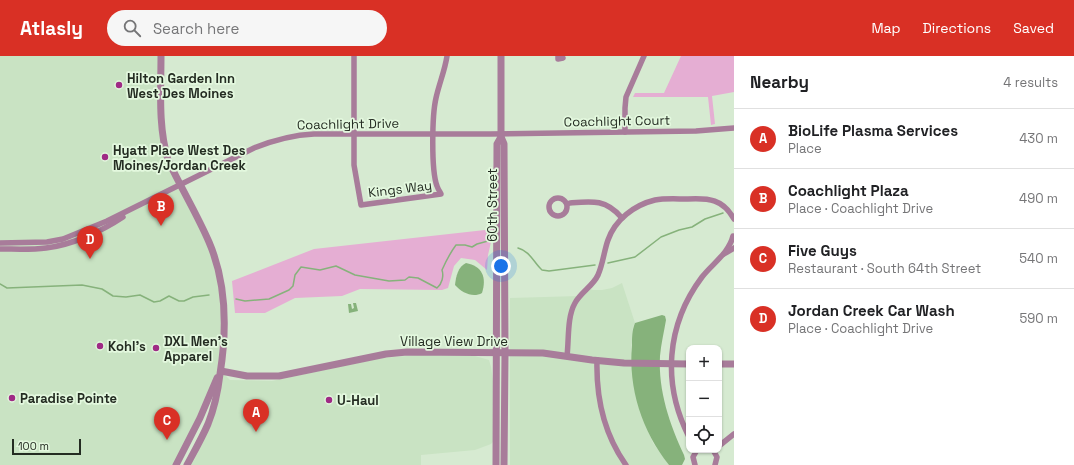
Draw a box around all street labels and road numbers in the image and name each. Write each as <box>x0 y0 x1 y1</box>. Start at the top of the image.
street label: Coachlight Court <box>564 112 670 130</box>
street label: Coachlight Drive <box>297 115 399 133</box>
street label: 60th Street <box>484 168 501 242</box>
street label: Kings Way <box>367 177 433 201</box>
street label: Village View Drive <box>400 333 508 350</box>

